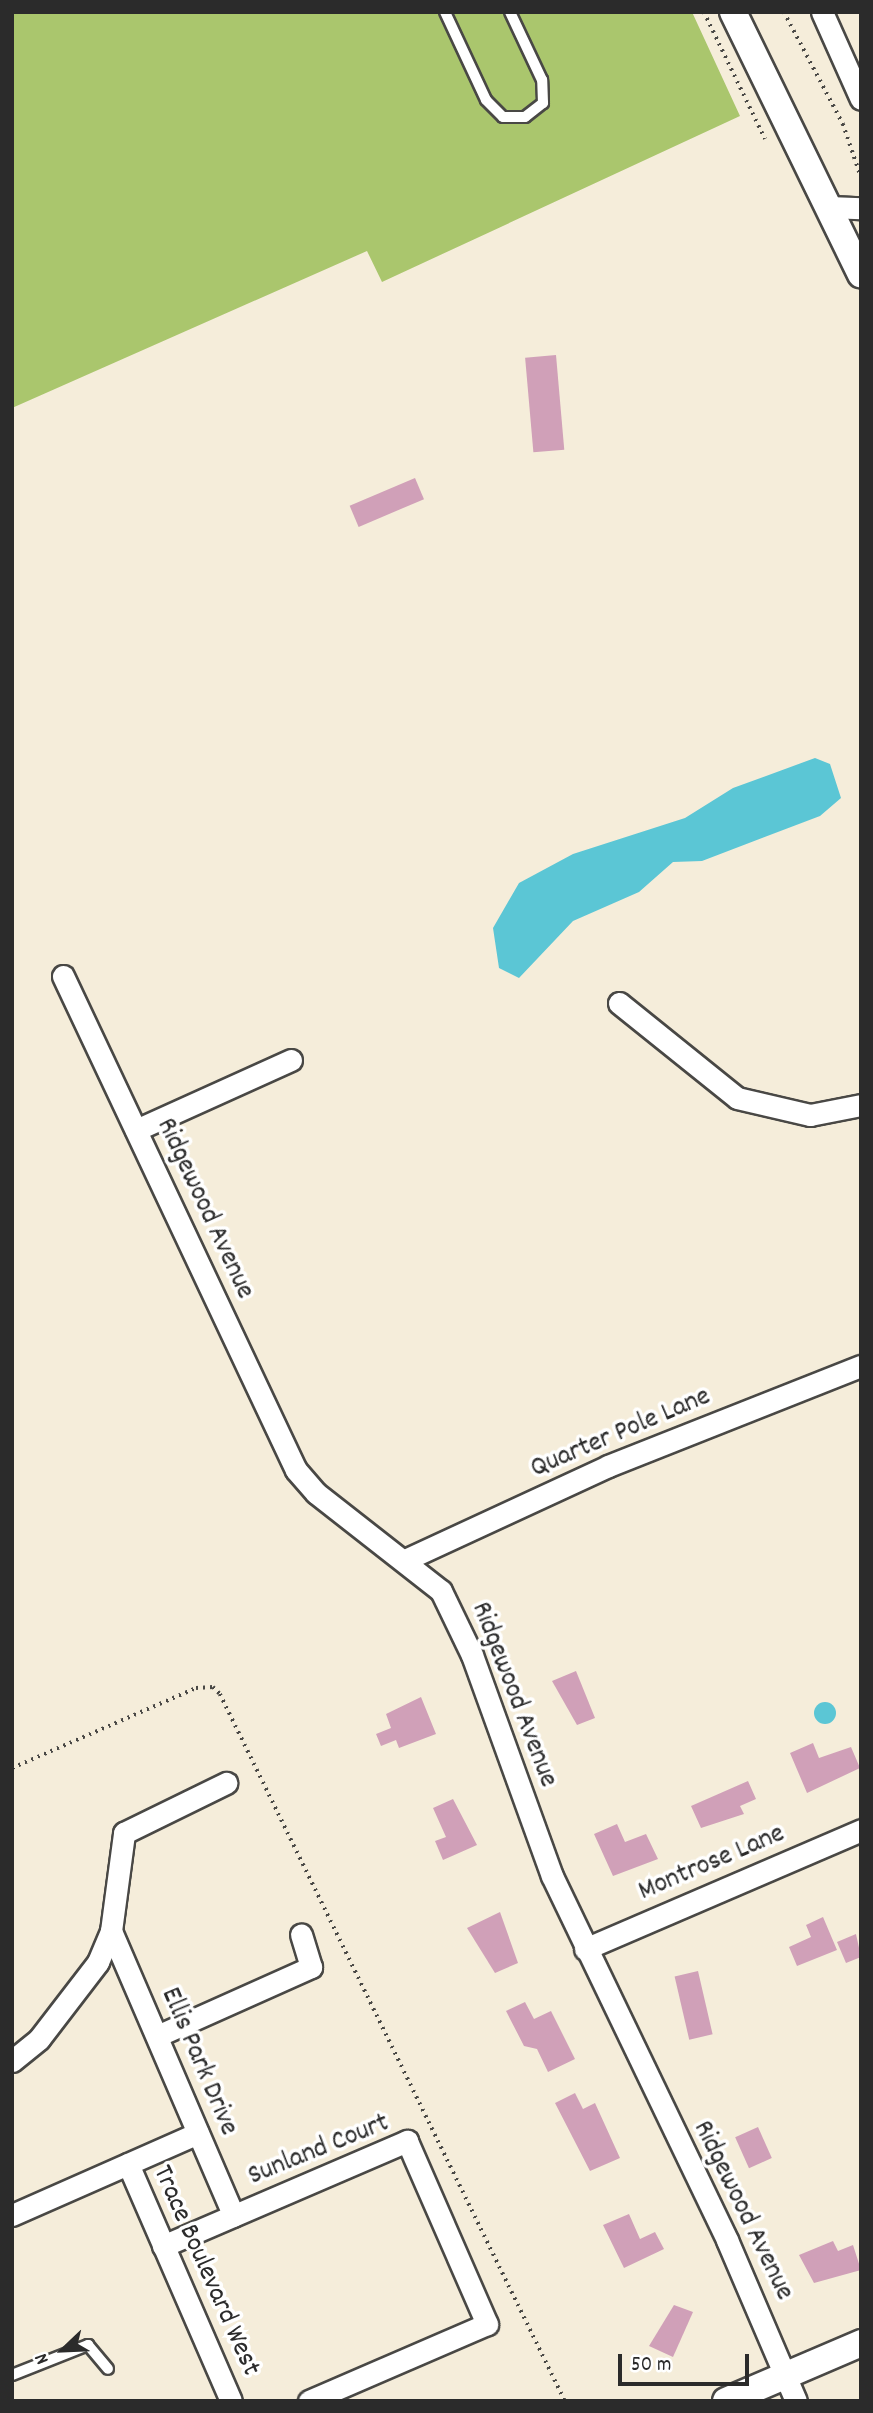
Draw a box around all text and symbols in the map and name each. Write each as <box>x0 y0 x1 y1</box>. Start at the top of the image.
street label: Ridgewood Avenue <box>147 1113 261 1305</box>
street label: Quarter Pole Lane <box>526 1381 716 1487</box>
street label: Ridgewood Avenue <box>462 1598 564 1792</box>
street label: Montrose Lane <box>634 1818 790 1910</box>
street label: Ellis Park Drive <box>152 1983 244 2141</box>
street label: Sunland Court <box>244 2108 394 2194</box>
street label: Ridgewood Avenue <box>684 2116 800 2306</box>
street label: Trace Boulevard West <box>144 2161 266 2381</box>
north arrow <box>28 2315 98 2385</box>
scale bar <box>621 2340 752 2384</box>
text: N <box>29 2349 57 2368</box>
text: 50 m <box>631 2351 671 2381</box>

